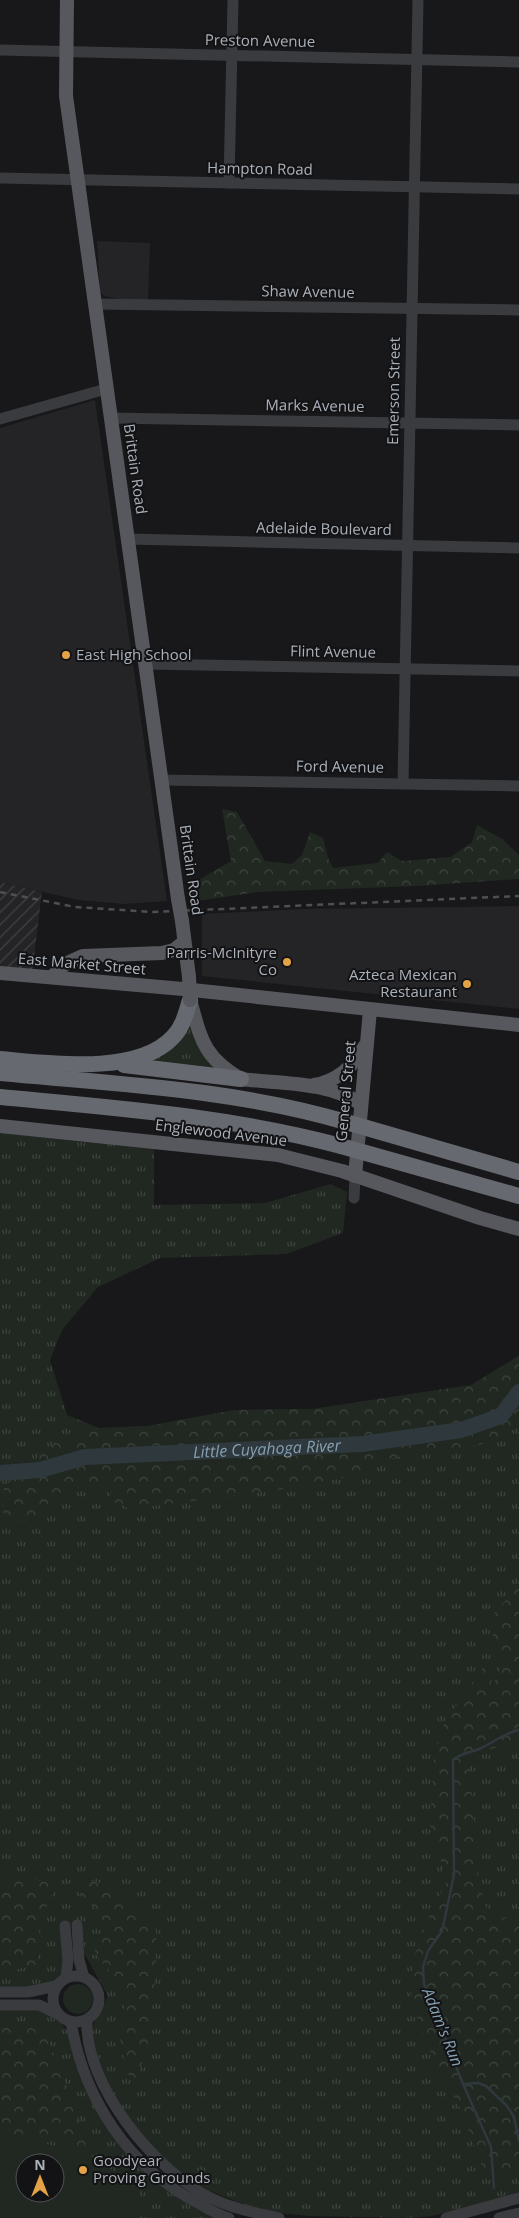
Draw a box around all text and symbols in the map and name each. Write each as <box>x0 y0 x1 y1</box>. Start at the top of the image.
street label: Preston Avenue <box>205 29 315 51</box>
street label: Hampton Road <box>207 157 313 179</box>
street label: Shaw Avenue <box>261 280 355 302</box>
street label: Emerson Street <box>382 337 404 445</box>
street label: Marks Avenue <box>265 394 365 416</box>
street label: Brittain Road <box>120 422 152 515</box>
street label: Adelaide Boulevard <box>256 517 392 539</box>
street label: Flint Avenue <box>290 640 376 662</box>
place label: East High School <box>76 644 192 664</box>
marker: East High School <box>60 649 72 661</box>
street label: Ford Avenue <box>296 755 384 777</box>
street label: Brittain Road <box>176 823 208 916</box>
place label: Parris-McInityre Co <box>166 942 277 979</box>
street label: East Market Street <box>17 947 147 979</box>
marker: Parris-McInityre Co <box>281 956 293 968</box>
place label: Azteca Mexican Restaurant <box>349 964 457 1001</box>
marker: Azteca Mexican Restaurant <box>461 978 473 990</box>
street label: General Street <box>331 1040 359 1142</box>
street label: Englewood Avenue <box>154 1114 288 1150</box>
water label: Little Cuyahoga River <box>192 1434 342 1463</box>
water label: Adam's Run <box>417 1983 469 2070</box>
place label: Goodyear Proving Grounds <box>93 2150 210 2187</box>
north arrow <box>15 2153 65 2203</box>
text: N <box>34 2155 46 2174</box>
marker: Goodyear Proving Grounds <box>77 2164 89 2176</box>

